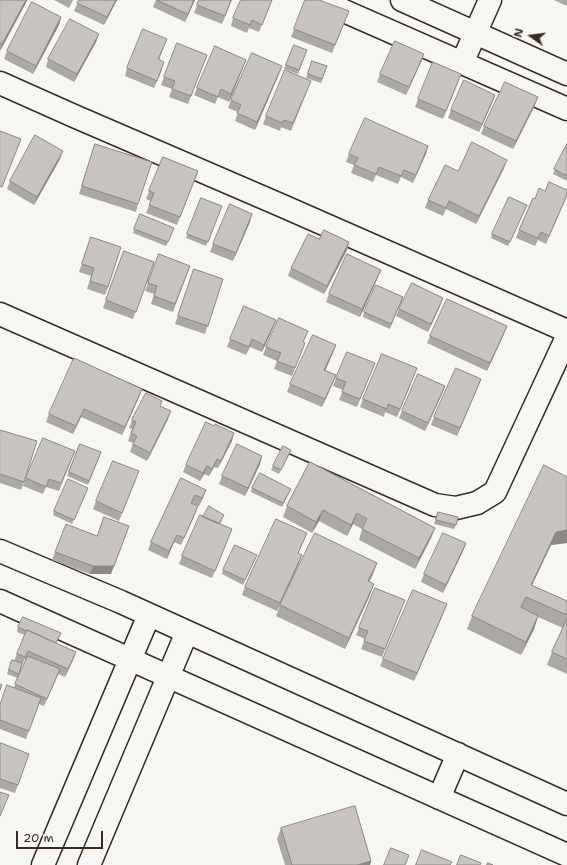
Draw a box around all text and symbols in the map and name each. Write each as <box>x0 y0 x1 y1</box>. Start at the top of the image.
north arrow <box>511 16 551 56</box>
text: N <box>511 27 527 39</box>
scale bar <box>18 823 105 849</box>
text: 20 m <box>23 830 54 846</box>

